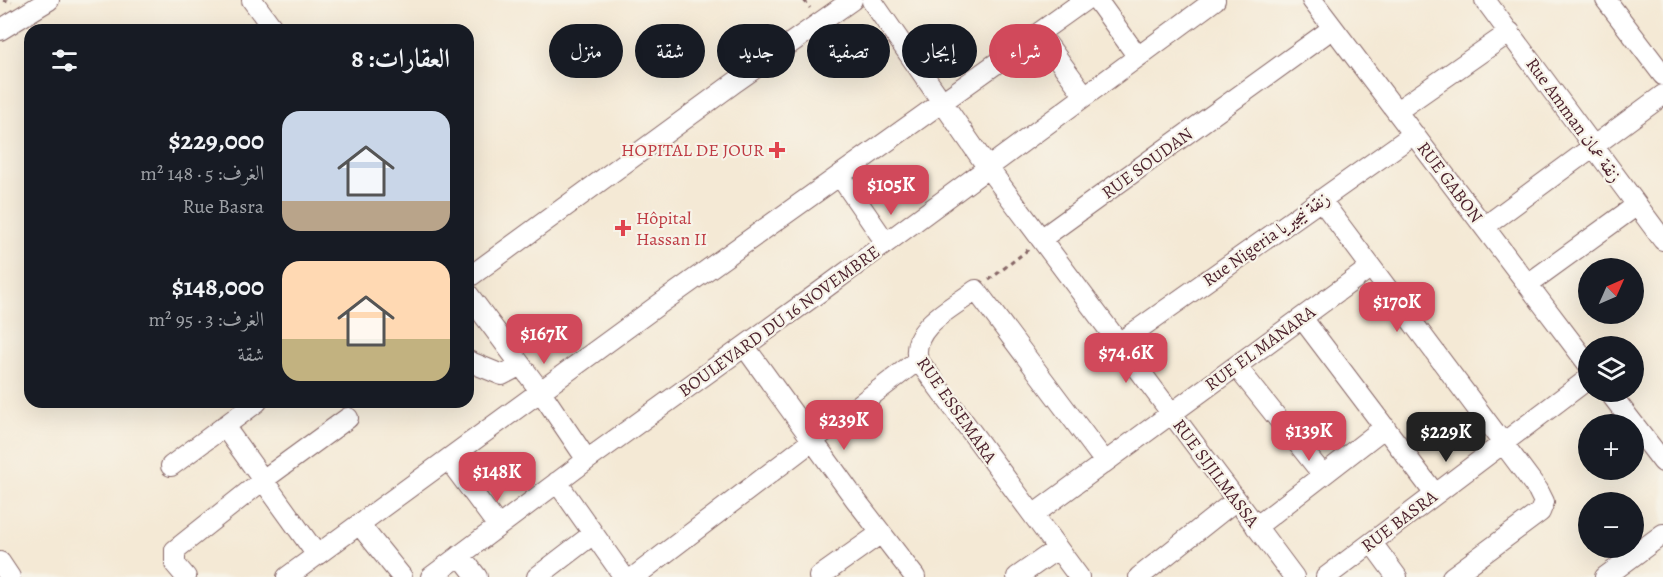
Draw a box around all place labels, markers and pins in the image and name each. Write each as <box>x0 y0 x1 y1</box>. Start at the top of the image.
place label: HOPITAL DE JOUR <box>621 138 764 162</box>
marker: HOPITAL DE JOUR <box>768 141 786 159</box>
pin: $105K <box>849 165 933 216</box>
place label: Hôpital Hassan II <box>636 206 707 251</box>
marker: Hôpital Hassan II <box>614 219 632 237</box>
pin: $170K <box>1355 282 1439 333</box>
pin: $167K <box>502 314 586 365</box>
pin: $74.6K <box>1077 333 1175 384</box>
pin: $239K <box>802 400 886 451</box>
pin: $139K <box>1267 411 1351 462</box>
pin: $229K <box>1404 412 1488 463</box>
pin: $148K <box>455 452 539 503</box>

